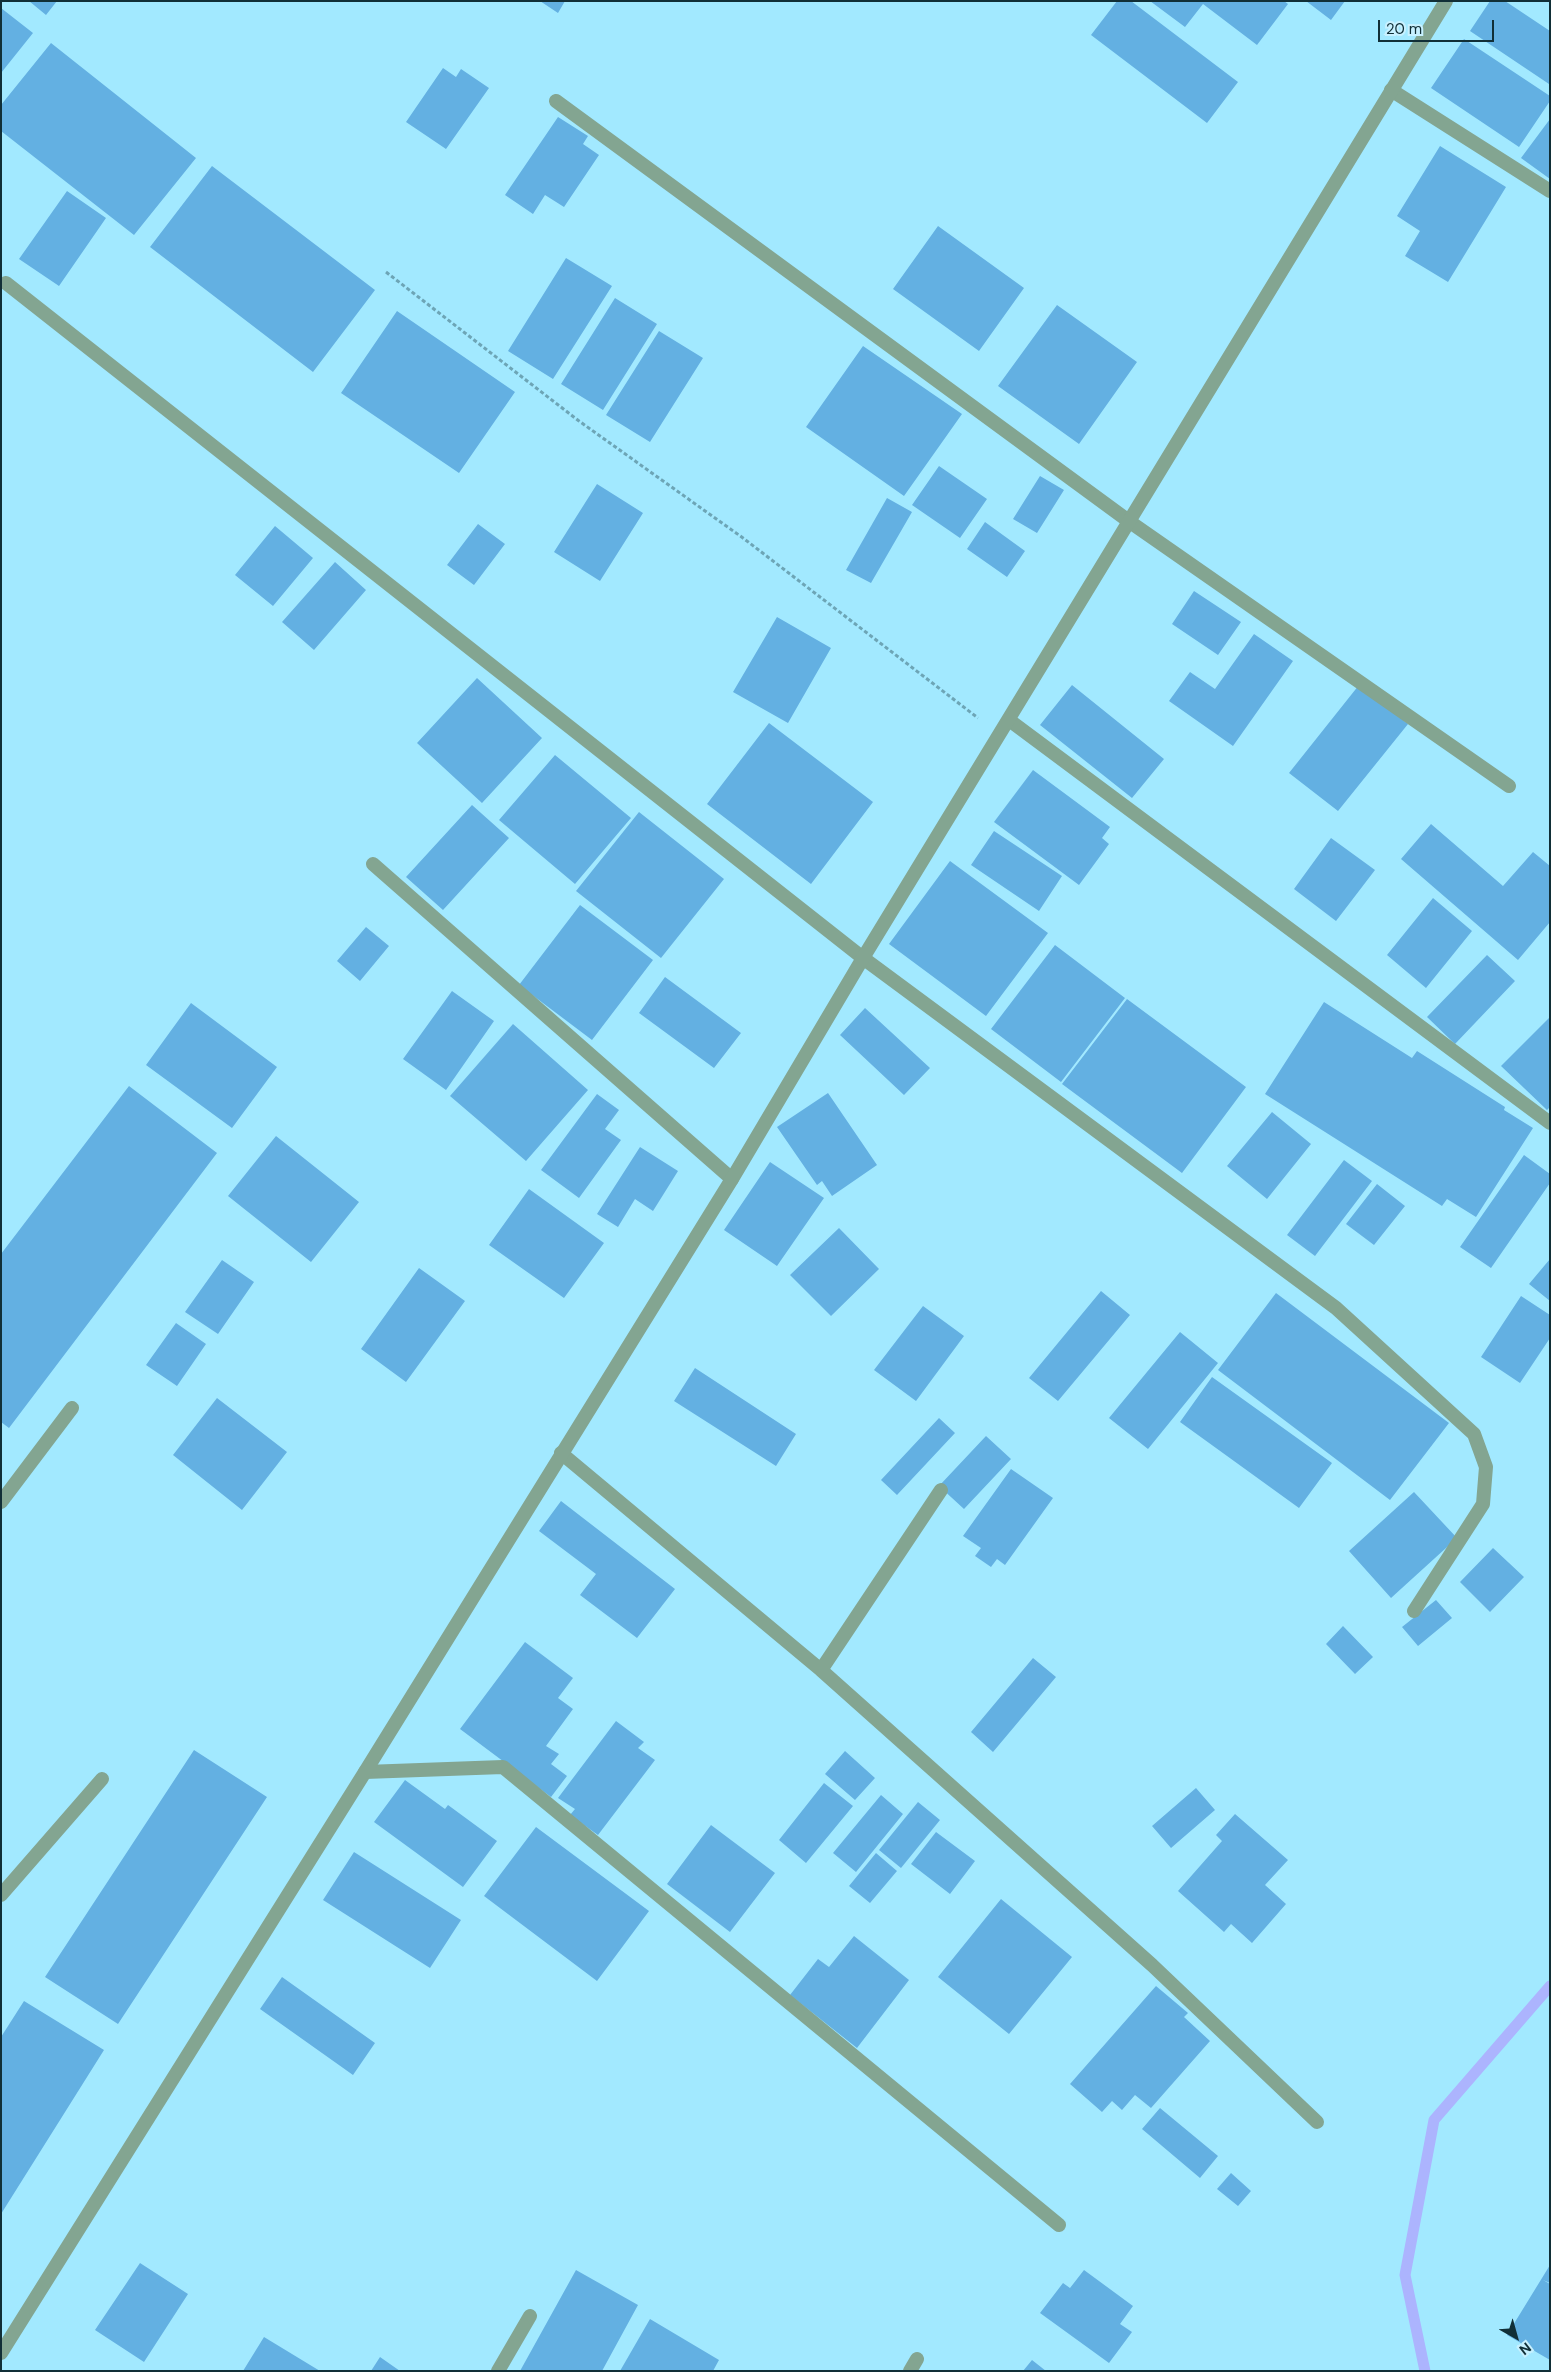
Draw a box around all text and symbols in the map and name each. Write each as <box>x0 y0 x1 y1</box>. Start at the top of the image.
scale bar <box>1381 10 1497 42</box>
text: 20 m <box>1386 19 1422 39</box>
north arrow <box>1491 2312 1541 2362</box>
text: N <box>1516 2339 1535 2359</box>

